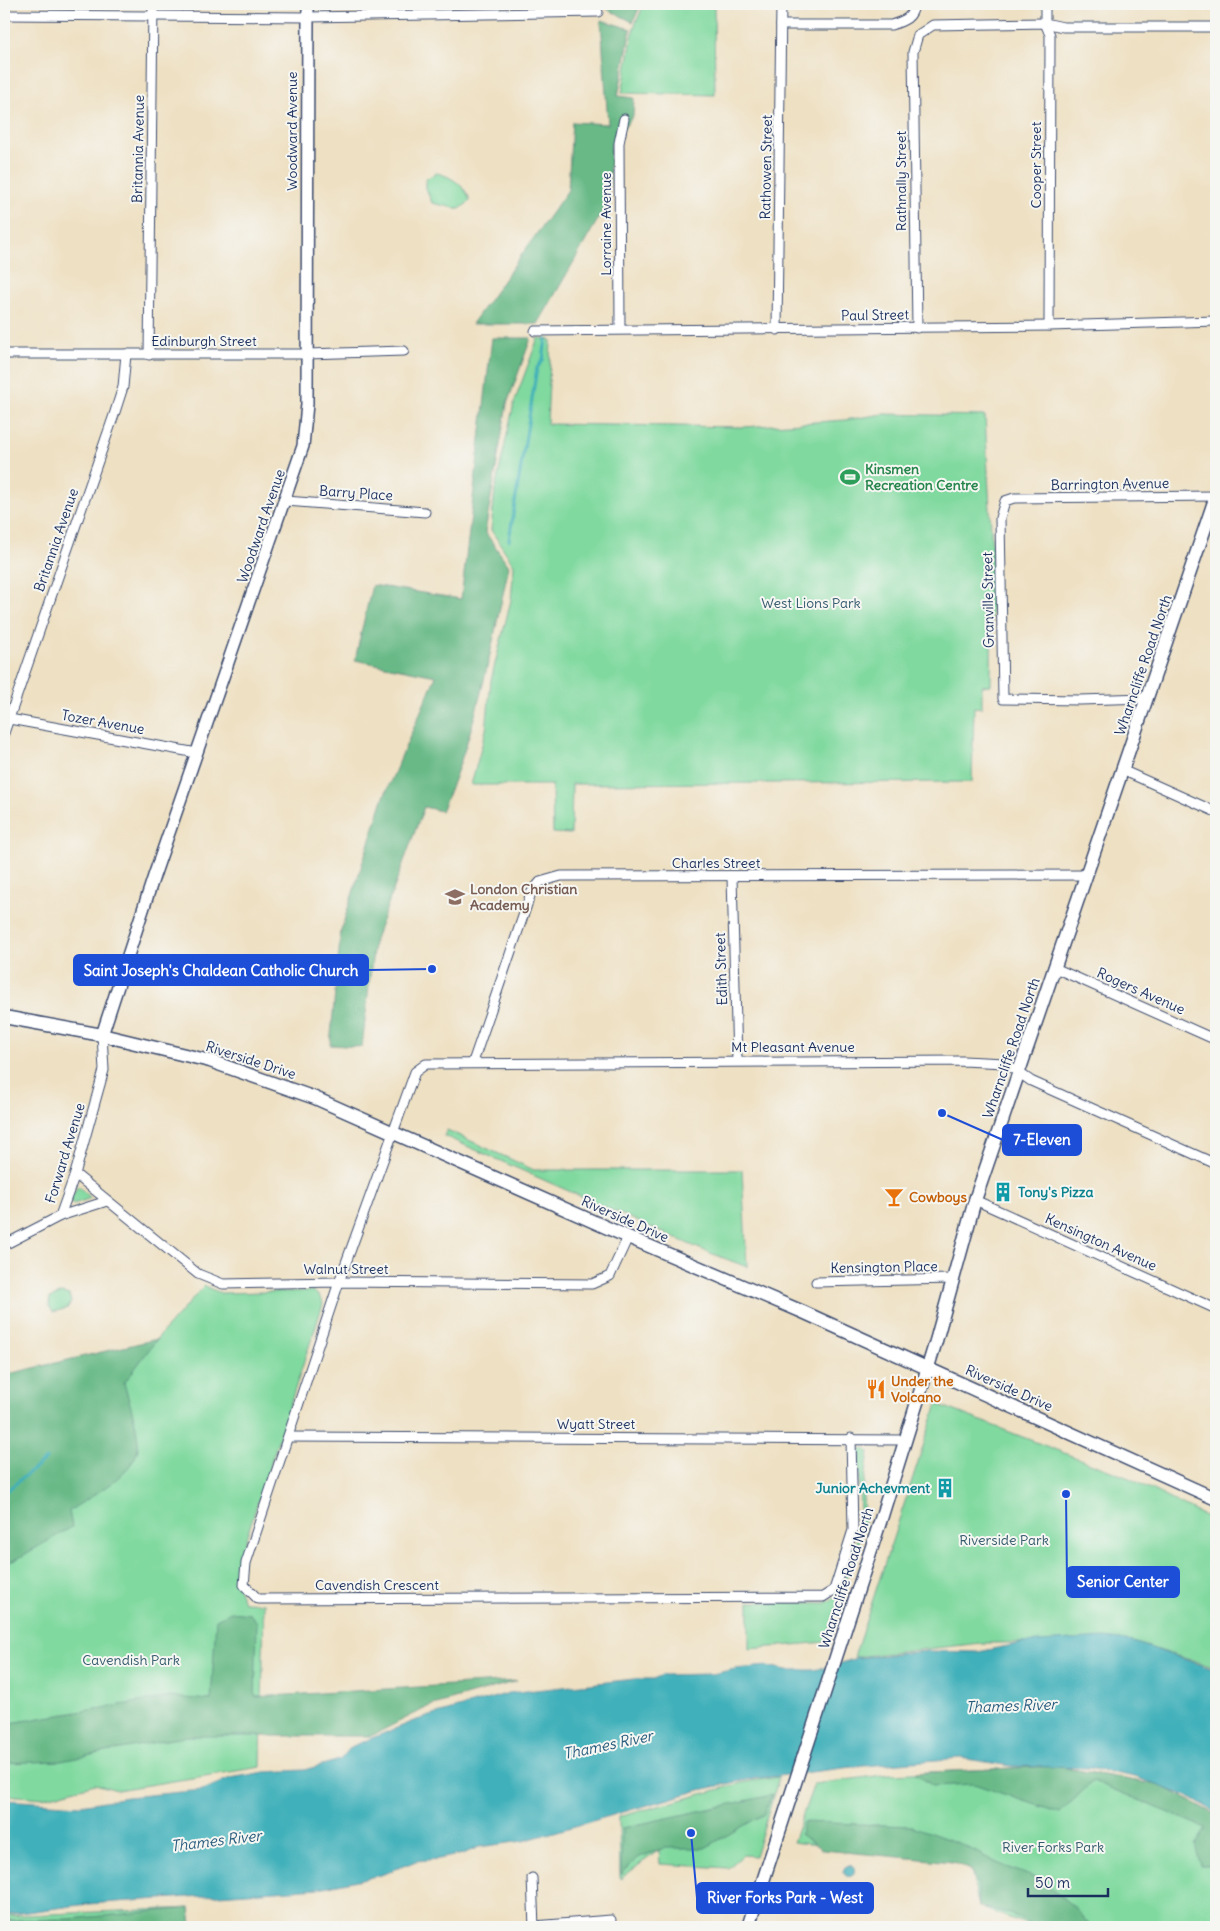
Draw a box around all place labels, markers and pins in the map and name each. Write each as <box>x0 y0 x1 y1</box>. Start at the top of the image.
place label: Kinsmen Recreation Centre <box>865 460 979 494</box>
sports icon: Kinsmen Recreation Centre <box>839 466 861 488</box>
place label: London Christian Academy <box>470 880 577 914</box>
school or university icon: London Christian Academy <box>444 886 466 908</box>
callout: Saint Joseph's Chaldean Catholic Church <box>74 955 368 985</box>
callout: 7-Eleven <box>1003 1125 1081 1155</box>
building icon: Tony's Pizza <box>992 1181 1014 1203</box>
place label: Tony's Pizza <box>1018 1183 1093 1201</box>
bar icon: Cowboys <box>883 1186 905 1208</box>
place label: Cowboys <box>909 1188 967 1206</box>
place label: Under the Volcano <box>891 1372 954 1406</box>
restaurant icon: Under the Volcano <box>865 1378 887 1400</box>
building icon: Junior Achevment <box>934 1477 956 1499</box>
place label: Junior Achevment <box>816 1479 930 1497</box>
callout: Senior Center <box>1067 1567 1179 1597</box>
callout: River Forks Park - West <box>697 1883 873 1913</box>

